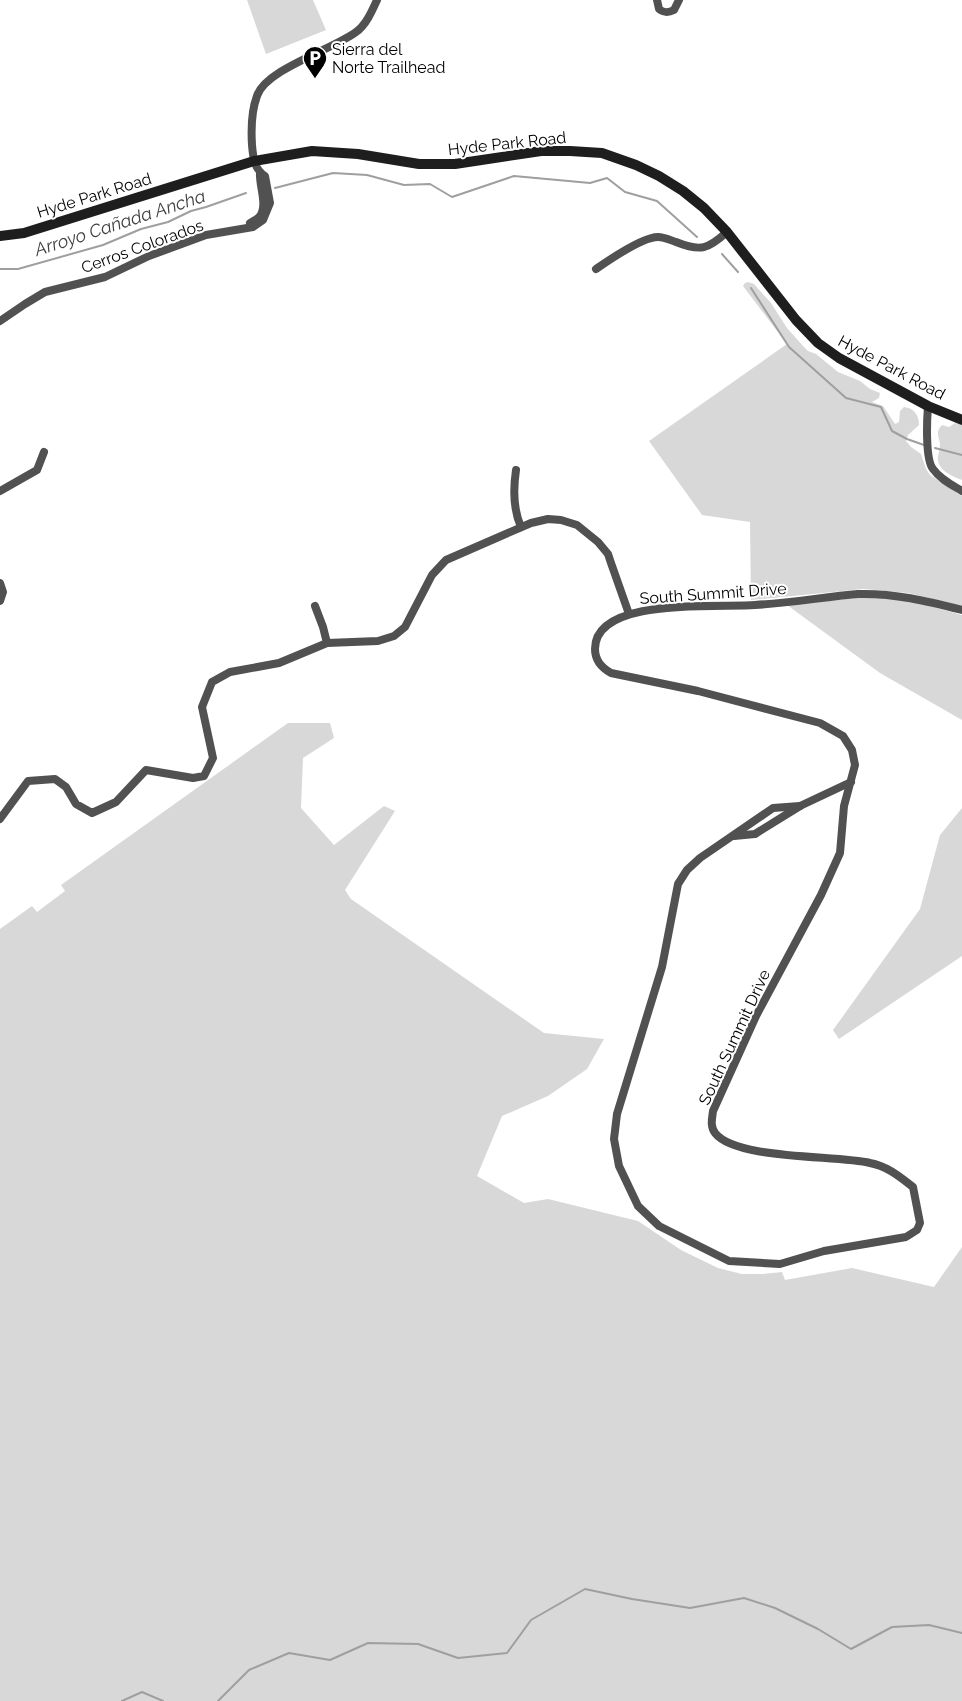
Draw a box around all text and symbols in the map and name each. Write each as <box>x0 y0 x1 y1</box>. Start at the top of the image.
place label: Sierra del Norte Trailhead <box>332 40 445 77</box>
parking icon: Sierra del Norte Trailhead <box>302 45 328 79</box>
street label: Hyde Park Road <box>447 128 567 159</box>
street label: Hyde Park Road <box>35 169 154 222</box>
water label: Arroyo Cañada Ancha <box>31 185 208 260</box>
street label: Cerros Colorados <box>79 215 206 277</box>
street label: Hyde Park Road <box>835 331 949 404</box>
street label: South Summit Drive <box>639 579 787 608</box>
street label: South Summit Drive <box>695 966 774 1108</box>

